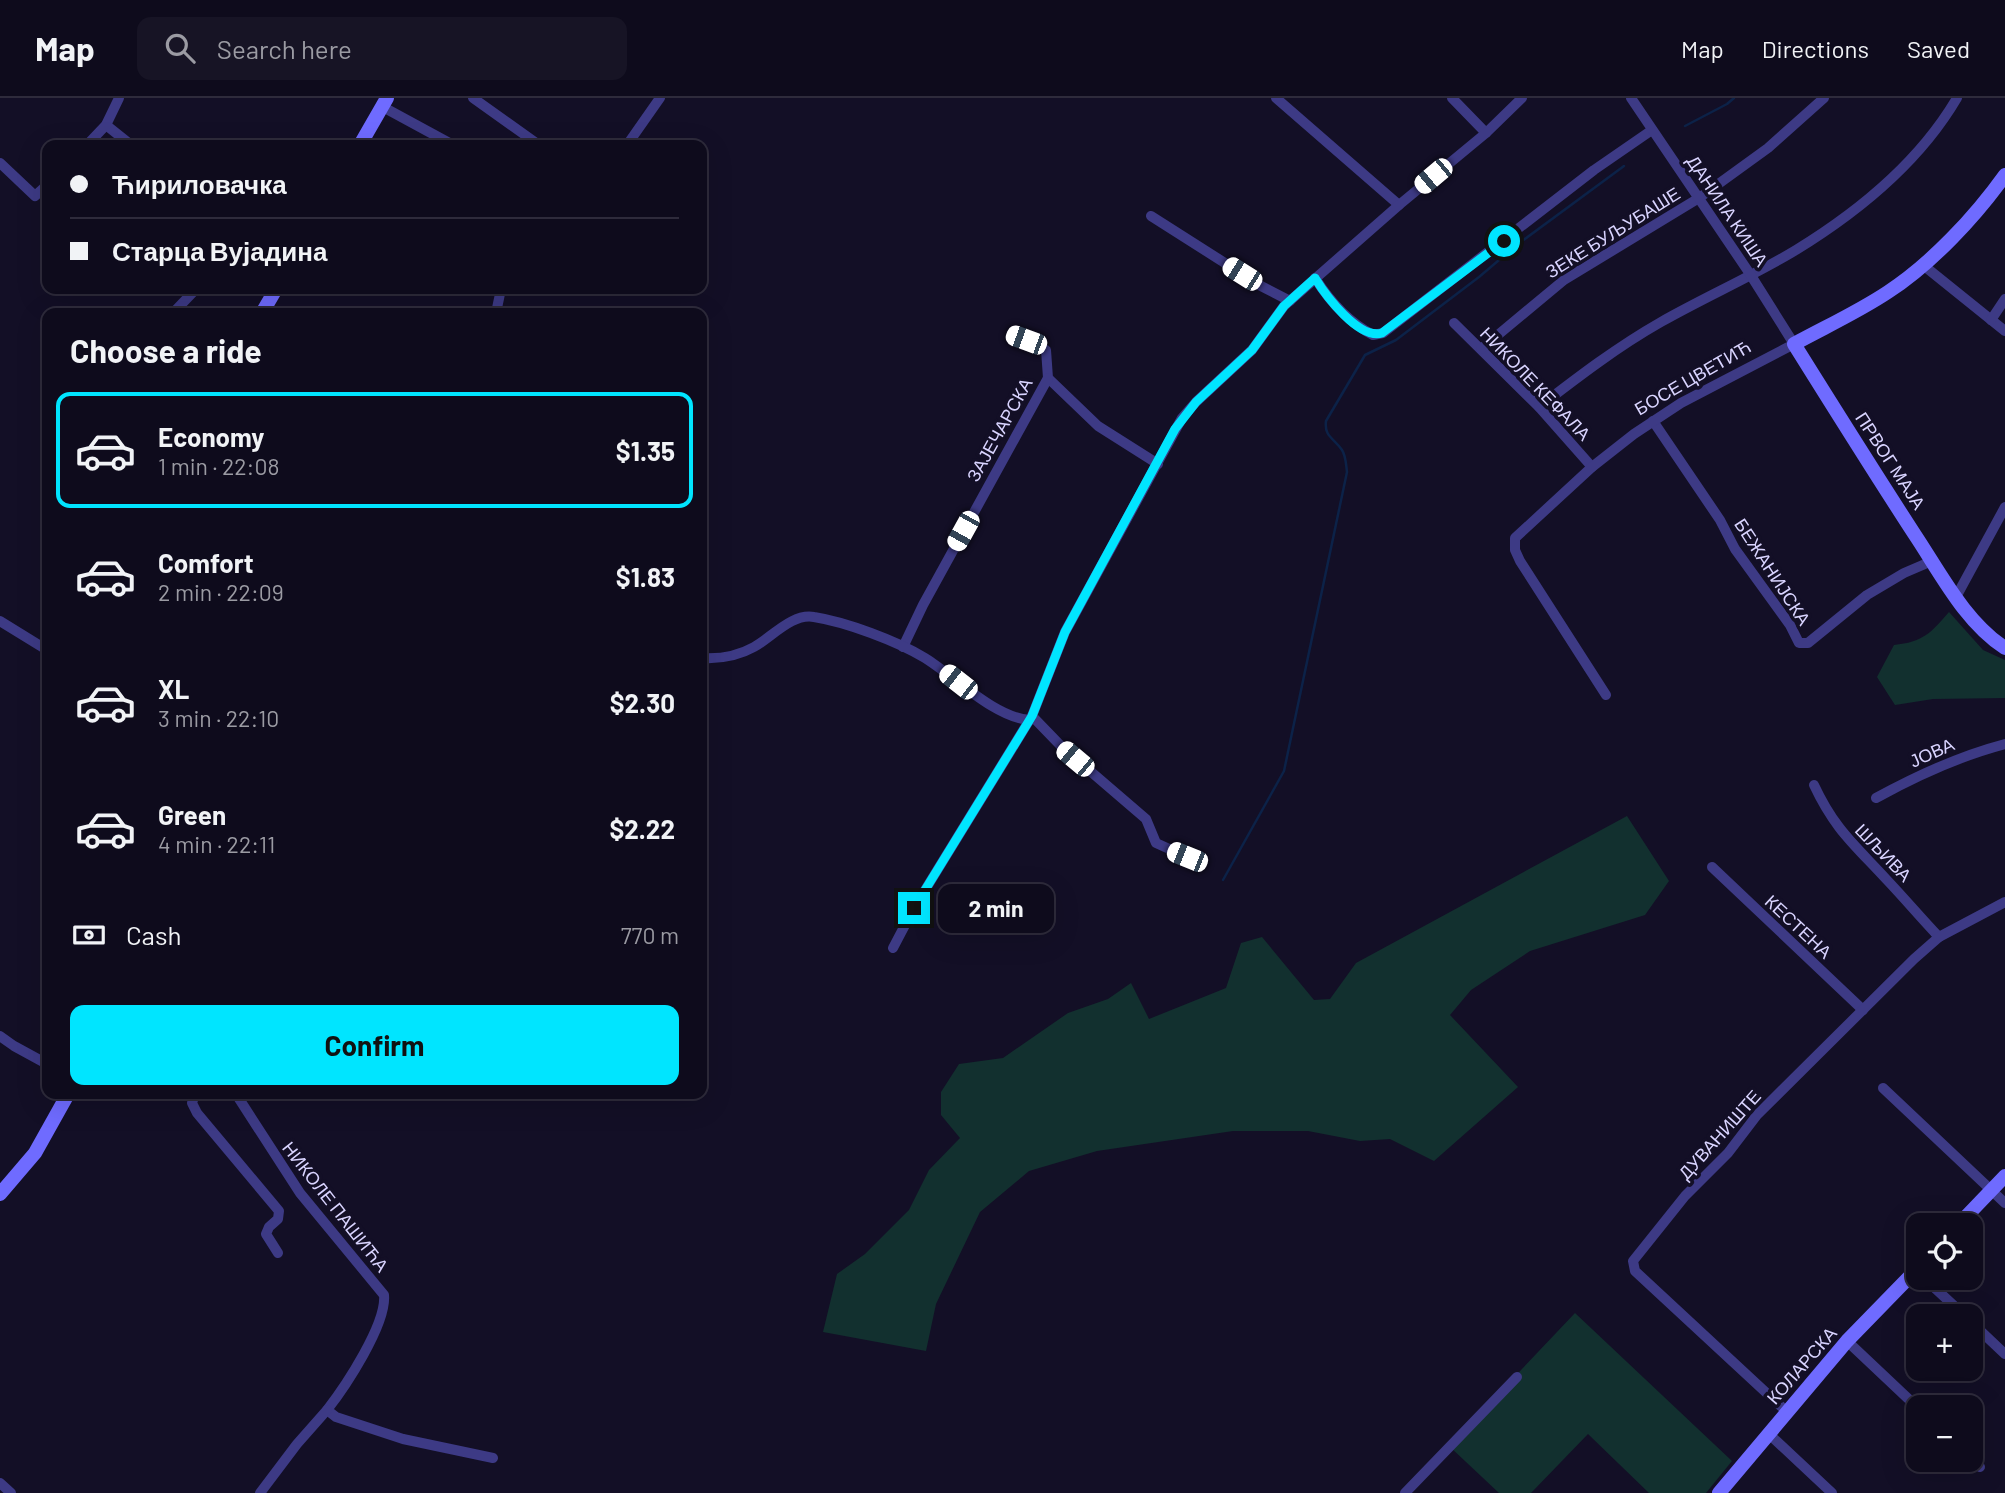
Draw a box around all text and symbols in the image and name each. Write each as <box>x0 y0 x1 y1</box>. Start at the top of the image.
search box <box>137 17 627 80</box>
text: Map <box>35 28 95 68</box>
icon: search <box>161 29 199 67</box>
text: Search here <box>217 33 352 64</box>
text: Map <box>1681 34 1724 63</box>
text: Directions <box>1762 34 1869 63</box>
text: Saved <box>1907 34 1970 63</box>
street label: ДАНИЛА КИША <box>1683 151 1773 270</box>
car <box>1411 154 1456 198</box>
text: Ћириловачка <box>112 168 287 199</box>
street label: ЗЕКЕ БУЉУБАШЕ <box>1541 182 1684 282</box>
route start <box>1488 225 1520 257</box>
text: Старца Вујадина <box>112 235 327 266</box>
car <box>1219 254 1266 294</box>
street label: НИКОЛЕ КЕФАЛА <box>1476 322 1596 445</box>
car <box>1003 323 1050 357</box>
text: Choose a ride <box>70 331 262 369</box>
street label: БОСЕ ЦВЕТИЋ <box>1630 335 1755 419</box>
street label: ЗАЈЕЧАРСКА <box>962 374 1037 485</box>
street label: ПРВОГ МАЈА <box>1851 408 1930 513</box>
icon: car <box>74 419 137 482</box>
text: Economy <box>158 421 264 452</box>
text: $1.35 <box>616 435 675 466</box>
text: 1 min · 22:08 <box>158 452 279 480</box>
car <box>944 508 983 554</box>
street label: БЕЖАНИЈСКА <box>1730 514 1816 629</box>
icon: car <box>74 545 137 608</box>
text: Comfort <box>158 547 254 578</box>
text: $1.83 <box>616 561 675 592</box>
text: 2 min · 22:09 <box>158 578 284 606</box>
car <box>935 661 982 703</box>
icon: car <box>74 671 137 734</box>
text: XL <box>158 673 189 704</box>
text: $2.30 <box>610 687 675 718</box>
text: 3 min · 22:10 <box>158 704 279 732</box>
street label: ЈОВА <box>1906 733 1957 772</box>
car <box>1053 737 1098 781</box>
icon: car <box>74 797 137 860</box>
text: Green <box>158 799 226 830</box>
text: $2.22 <box>609 813 675 844</box>
street label: ШЉИВА <box>1851 819 1917 886</box>
text: 4 min · 22:11 <box>158 830 275 858</box>
car <box>1164 839 1211 875</box>
callout: 2 min <box>939 884 1054 932</box>
street label: КЕСТЕНА <box>1761 890 1837 963</box>
route end <box>898 892 930 924</box>
text: 2 min <box>968 894 1024 922</box>
icon: cash <box>70 916 108 954</box>
text: Cash <box>126 919 181 950</box>
text: 770 m <box>621 921 679 949</box>
button: Confirm <box>70 1005 679 1085</box>
street label: ДУВАНИШТЕ <box>1673 1085 1765 1184</box>
street label: НИКОЛЕ ПАШИЋА <box>278 1137 393 1276</box>
map controls <box>1906 1213 1983 1472</box>
button: locate <box>1906 1213 1983 1290</box>
button: + <box>1906 1304 1983 1381</box>
street label: КОЛАРСКА <box>1762 1322 1841 1408</box>
button: − <box>1906 1395 1983 1472</box>

